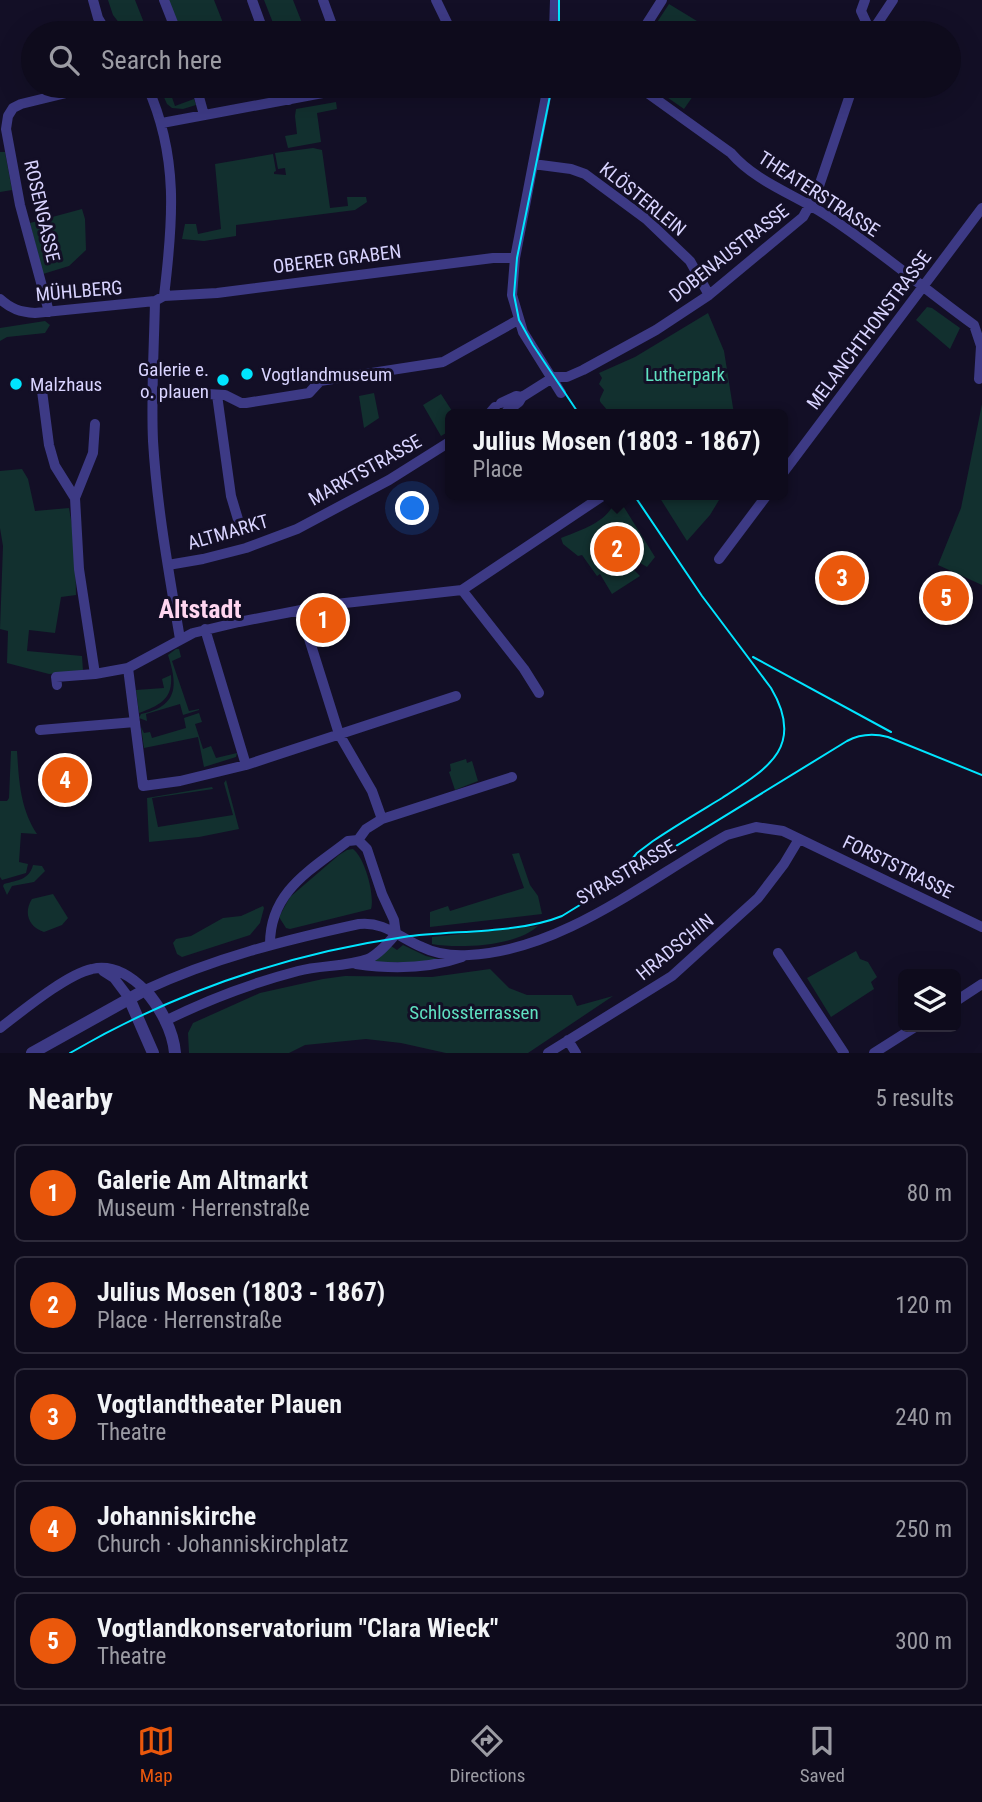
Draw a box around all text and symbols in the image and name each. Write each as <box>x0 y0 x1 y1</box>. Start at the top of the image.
search box <box>21 21 961 98</box>
icon: search <box>45 41 83 79</box>
text: Search here <box>101 45 222 75</box>
street label: THEATERSTRASSE <box>754 146 884 242</box>
street label: KLÖSTERLEIN <box>595 157 691 241</box>
street label: ROSENGASSE <box>19 158 65 264</box>
street label: DOBENAUSTRASSE <box>665 199 793 307</box>
street label: OBERER GRABEN <box>272 240 402 278</box>
street label: MELANCHTHONSTRASSE <box>802 246 936 414</box>
street label: MÜHLBERG <box>35 276 123 306</box>
place label: Galerie e. o. plauen <box>138 358 209 403</box>
place label: Vogtlandmuseum <box>261 363 392 386</box>
park label: Lutherpark <box>645 363 725 386</box>
marker: Vogtlandmuseum <box>239 366 255 382</box>
marker: Galerie e. o. plauen <box>215 372 231 388</box>
place label: Malzhaus <box>30 373 102 396</box>
marker: Malzhaus <box>8 376 24 392</box>
popup <box>445 409 788 500</box>
text: Julius Mosen (1803 - 1867) <box>472 426 761 456</box>
street label: MARKTSTRASSE <box>304 429 426 511</box>
text: Place <box>472 456 523 483</box>
your location <box>395 491 429 525</box>
street label: ALTMARKT <box>185 509 271 555</box>
pin: 2 <box>594 523 640 575</box>
pin: 3 <box>819 552 865 604</box>
pin: 5 <box>923 572 969 624</box>
district label: Altstadt <box>159 594 241 624</box>
pin: 1 <box>300 594 346 646</box>
pin: 4 <box>42 754 88 806</box>
street label: FORSTSTRASSE <box>839 830 957 904</box>
street label: SYRASTRASSE <box>572 834 680 910</box>
street label: HRADSCHIN <box>632 909 718 985</box>
map controls <box>898 969 961 1032</box>
button: layers <box>898 969 961 1032</box>
park label: Schlossterrassen <box>409 1001 539 1024</box>
text: Nearby <box>28 1081 113 1116</box>
text: 5 results <box>876 1085 954 1112</box>
text: Galerie Am Altmarkt <box>97 1165 308 1195</box>
text: 1 <box>47 1180 59 1207</box>
text: 80 m <box>907 1180 952 1207</box>
text: Museum · Herrenstraße <box>97 1195 310 1222</box>
text: Julius Mosen (1803 - 1867) <box>97 1277 385 1307</box>
text: 2 <box>47 1292 59 1319</box>
text: 120 m <box>895 1292 952 1319</box>
text: Place · Herrenstraße <box>97 1307 282 1334</box>
text: Vogtlandtheater Plauen <box>97 1389 342 1419</box>
text: 3 <box>47 1404 59 1431</box>
text: 240 m <box>895 1404 952 1431</box>
text: Theatre <box>97 1419 166 1446</box>
text: Johanniskirche <box>97 1501 256 1531</box>
text: 4 <box>47 1516 59 1543</box>
text: 250 m <box>895 1516 952 1543</box>
text: Church · Johanniskirchplatz <box>97 1531 349 1558</box>
text: Vogtlandkonservatorium "Clara Wieck" <box>97 1613 498 1643</box>
text: 5 <box>47 1628 59 1655</box>
text: 300 m <box>895 1628 952 1655</box>
text: Theatre <box>97 1643 166 1670</box>
tab: Map <box>137 1722 175 1787</box>
tab: Directions <box>449 1722 525 1787</box>
tab: Saved <box>800 1722 845 1787</box>

